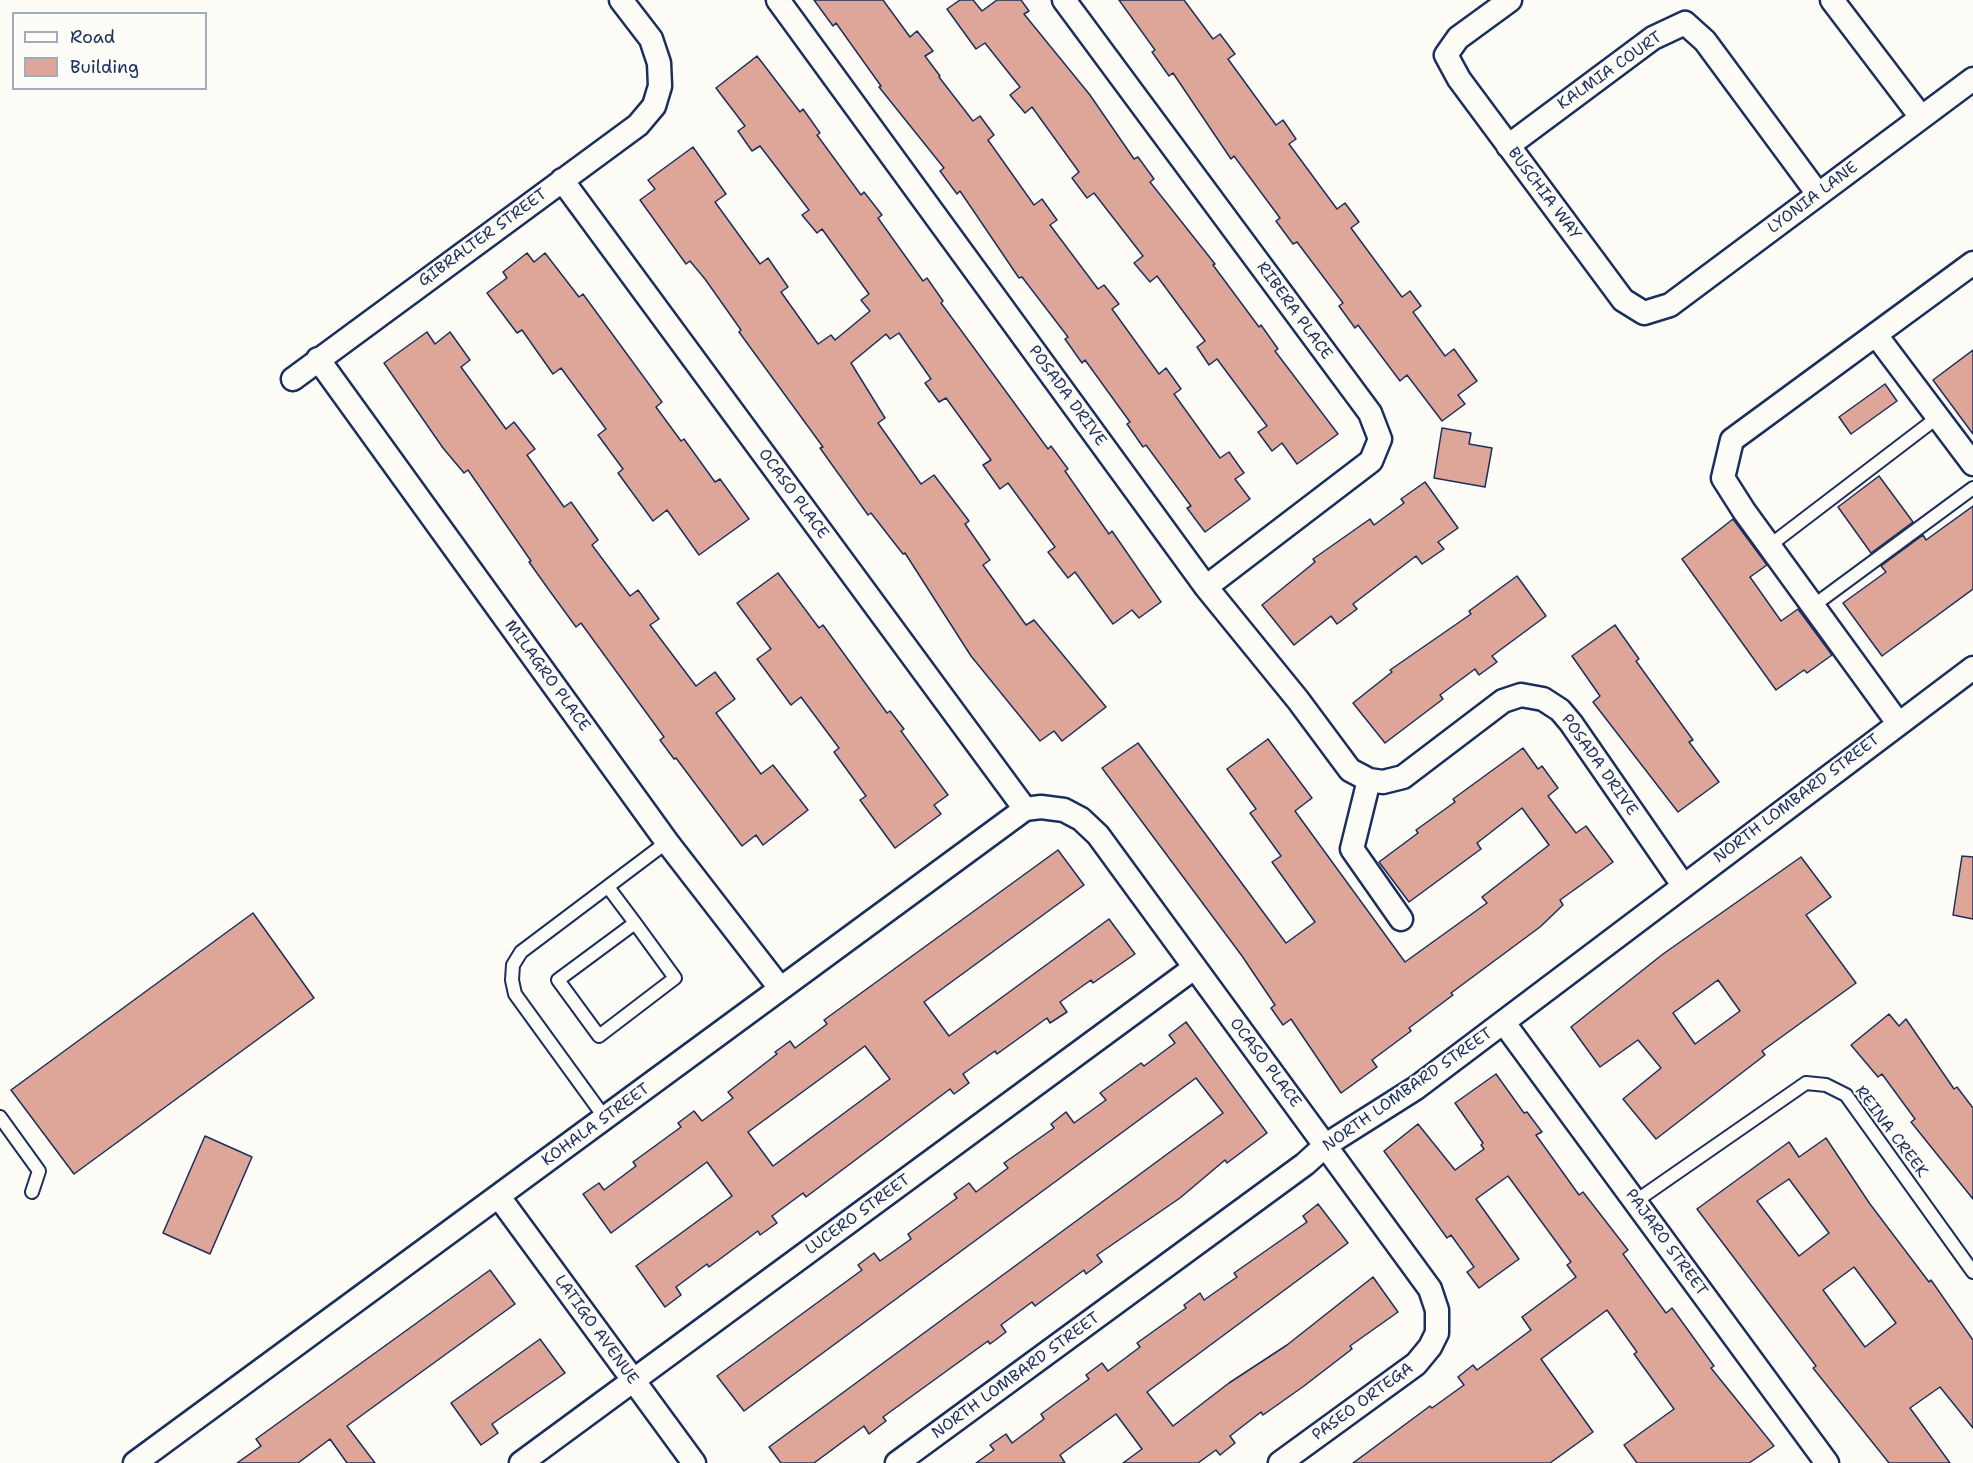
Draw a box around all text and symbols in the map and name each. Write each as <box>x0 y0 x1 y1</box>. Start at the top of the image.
legend <box>12 12 207 90</box>
text: Road <box>70 25 115 49</box>
street label: KALMIA COURT <box>1554 28 1666 114</box>
text: Building <box>70 55 139 79</box>
street label: BUSCHIA WAY <box>1503 144 1585 244</box>
street label: LYONIA LANE <box>1764 158 1862 238</box>
street label: GIBRALTER STREET <box>415 185 551 291</box>
street label: RIBERA PLACE <box>1252 258 1336 364</box>
street label: POSADA DRIVE <box>1024 342 1110 450</box>
street label: OCASO PLACE <box>754 445 832 543</box>
street label: MILAGRO PLACE <box>500 617 594 735</box>
street label: POSADA DRIVE <box>1557 710 1641 820</box>
street label: NORTH LOMBARD STREET <box>1710 730 1884 868</box>
street label: OCASO PLACE <box>1225 1015 1305 1111</box>
street label: NORTH LOMBARD STREET <box>1319 1024 1497 1156</box>
street label: KOHALA STREET <box>538 1079 654 1171</box>
street label: REINA CREEK <box>1850 1083 1932 1181</box>
street label: LUCERO STREET <box>802 1171 914 1259</box>
street label: PAJARO STREET <box>1621 1186 1711 1300</box>
street label: LATIGO AVENUE <box>550 1272 642 1388</box>
street label: NORTH LOMBARD STREET <box>928 1309 1104 1443</box>
street label: PASEO ORTEGA <box>1309 1359 1417 1445</box>

